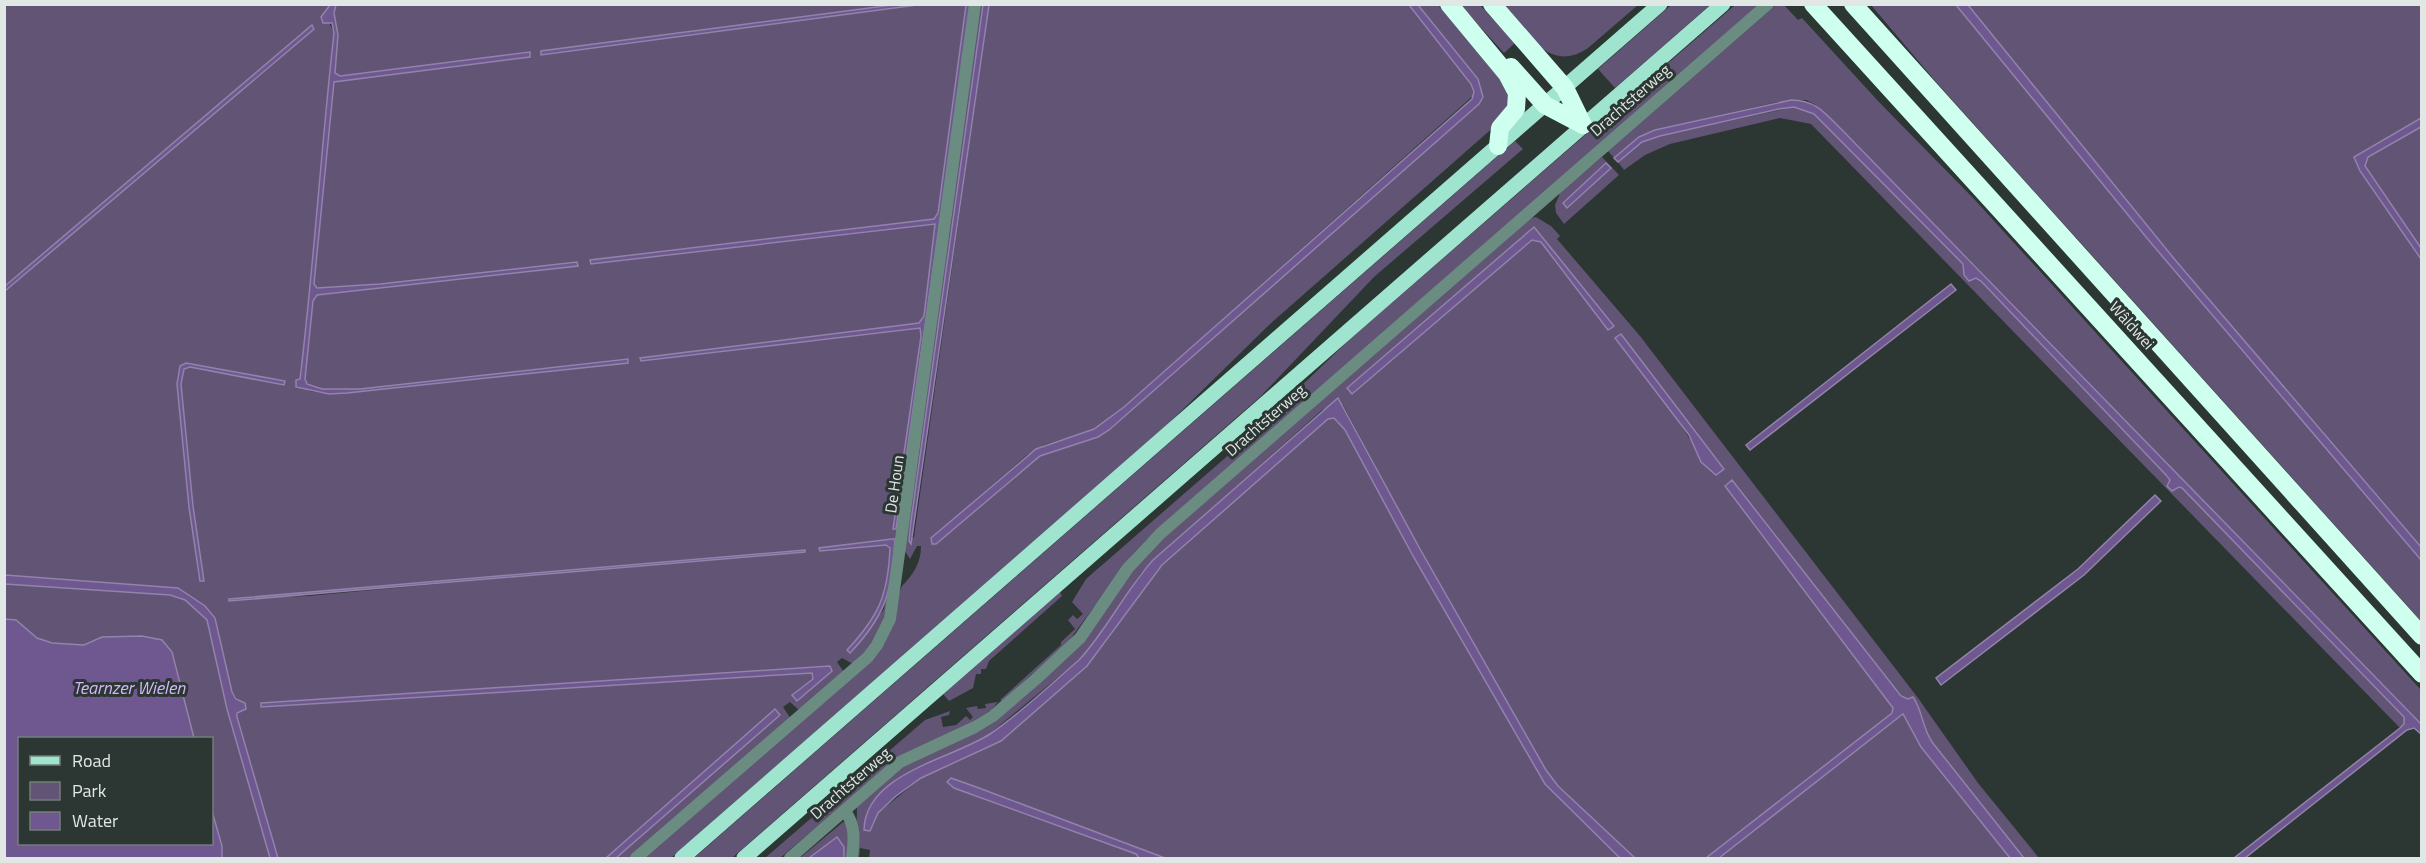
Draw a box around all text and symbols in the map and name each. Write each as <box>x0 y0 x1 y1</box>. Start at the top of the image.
street label: Drachtsterweg <box>1584 58 1676 142</box>
street label: Wâldwei <box>2104 295 2160 355</box>
street label: Drachtsterweg <box>1219 378 1311 462</box>
street label: De Houn <box>878 454 910 514</box>
water label: Tearnzer Wielen <box>73 674 186 701</box>
legend <box>18 737 213 845</box>
street label: Drachtsterweg <box>804 741 896 825</box>
text: Road <box>72 747 111 774</box>
text: Park <box>72 777 107 804</box>
text: Water <box>72 807 118 834</box>

